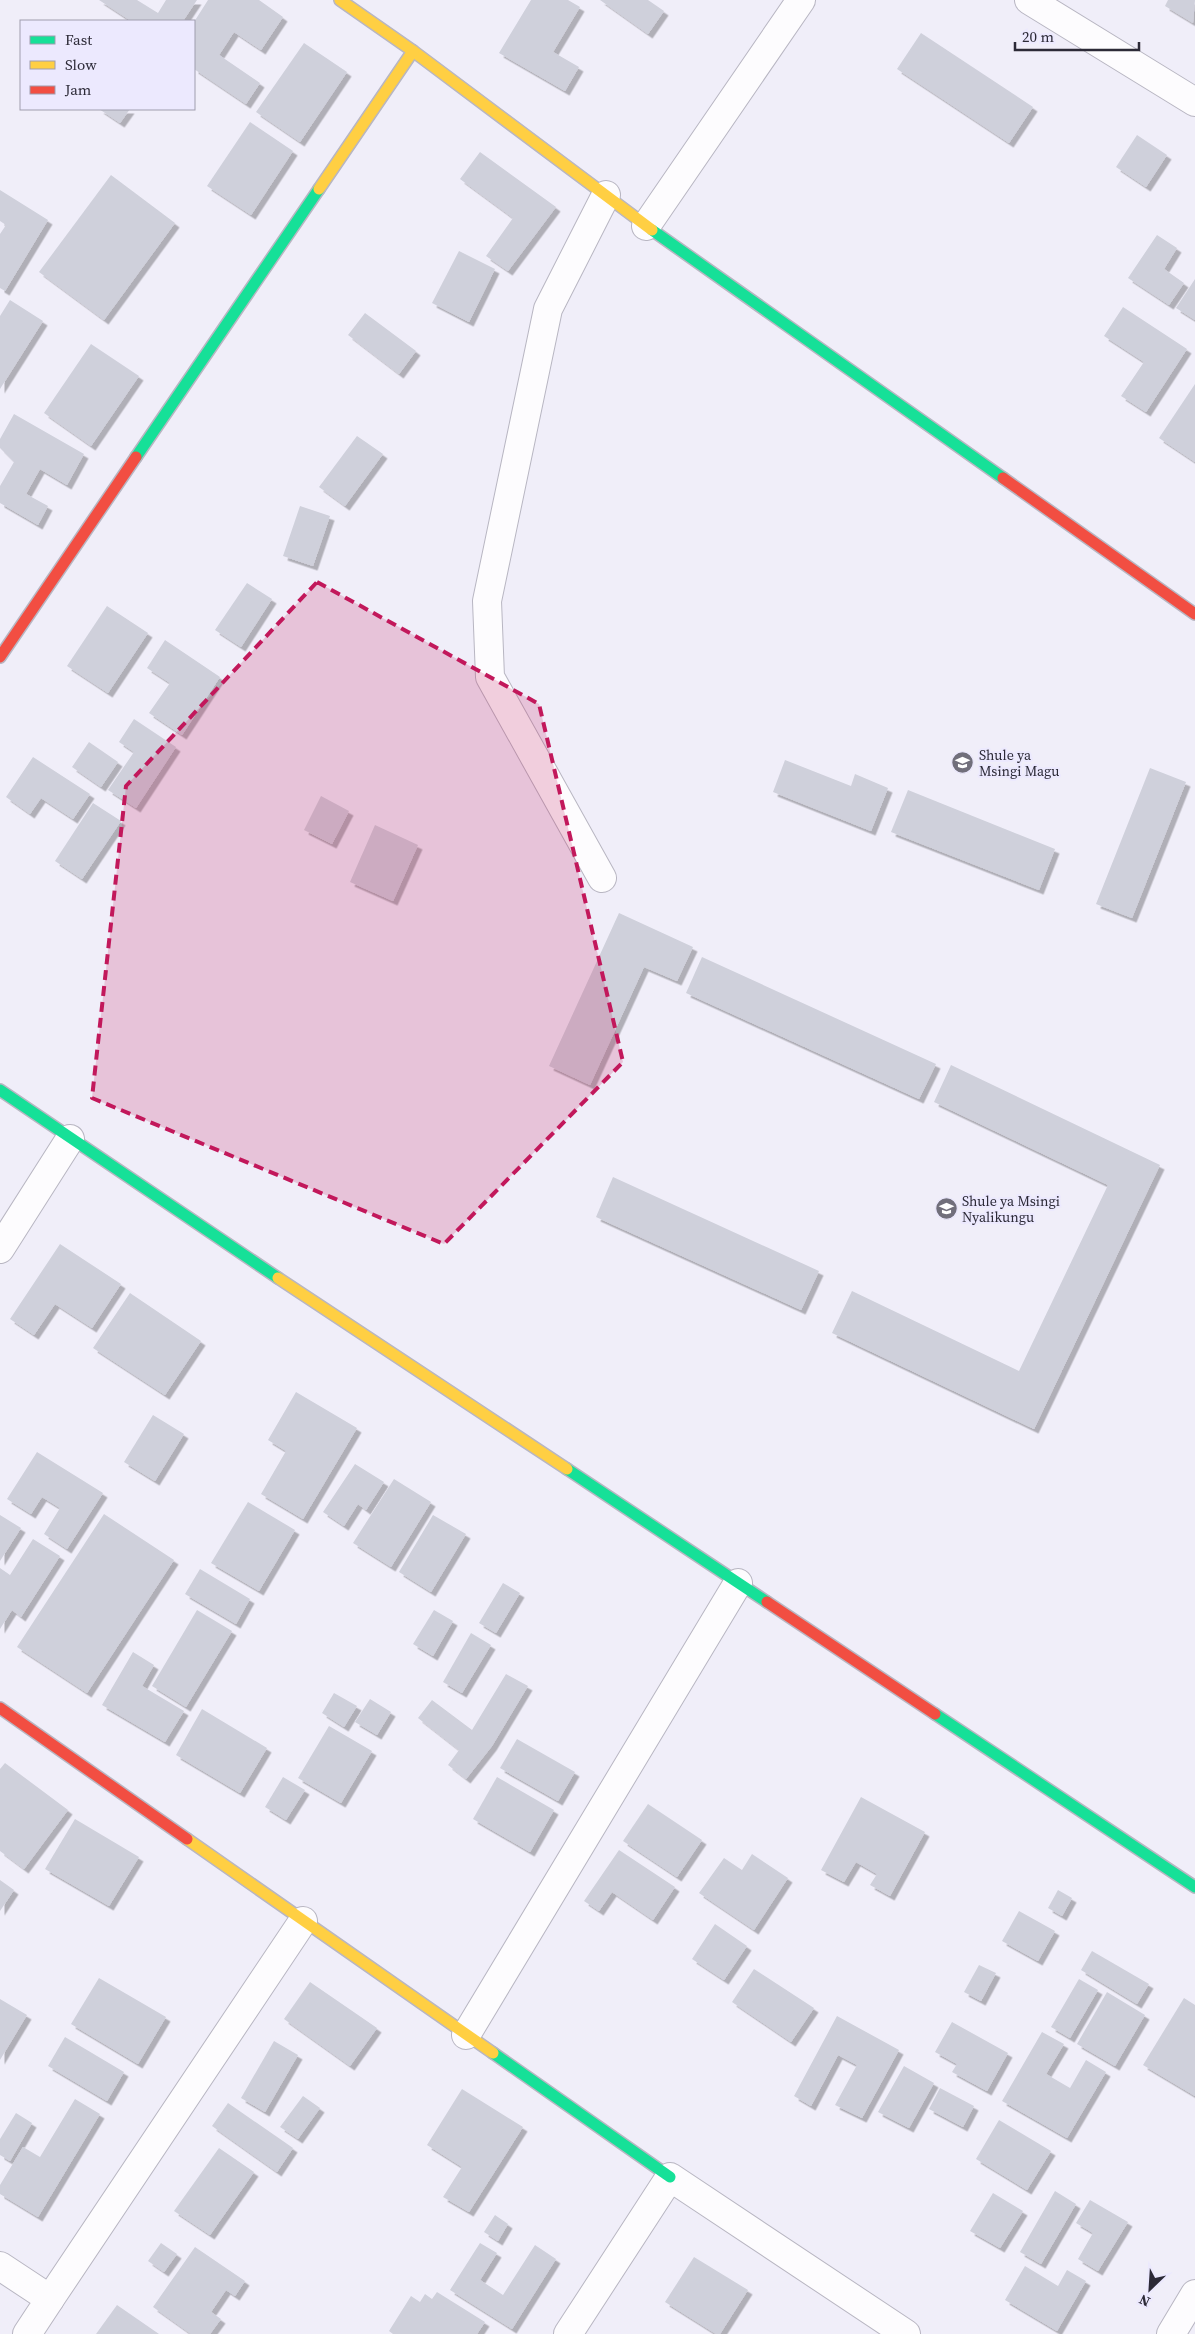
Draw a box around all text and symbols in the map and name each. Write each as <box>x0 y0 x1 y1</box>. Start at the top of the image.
legend <box>20 20 195 110</box>
scale bar <box>1015 20 1139 52</box>
text: 20 m <box>1022 26 1054 47</box>
text: Fast <box>65 29 92 50</box>
text: Slow <box>65 54 97 75</box>
text: Jam <box>64 79 92 100</box>
place label: Shule ya Msingi Magu <box>979 745 1060 781</box>
school or university icon: Shule ya Msingi Magu <box>951 751 975 775</box>
place label: Shule ya Msingi Nyalikungu <box>962 1191 1060 1227</box>
school or university icon: Shule ya Msingi Nyalikungu <box>934 1197 958 1221</box>
north arrow <box>1125 2264 1175 2314</box>
text: N <box>1136 2290 1153 2312</box>

